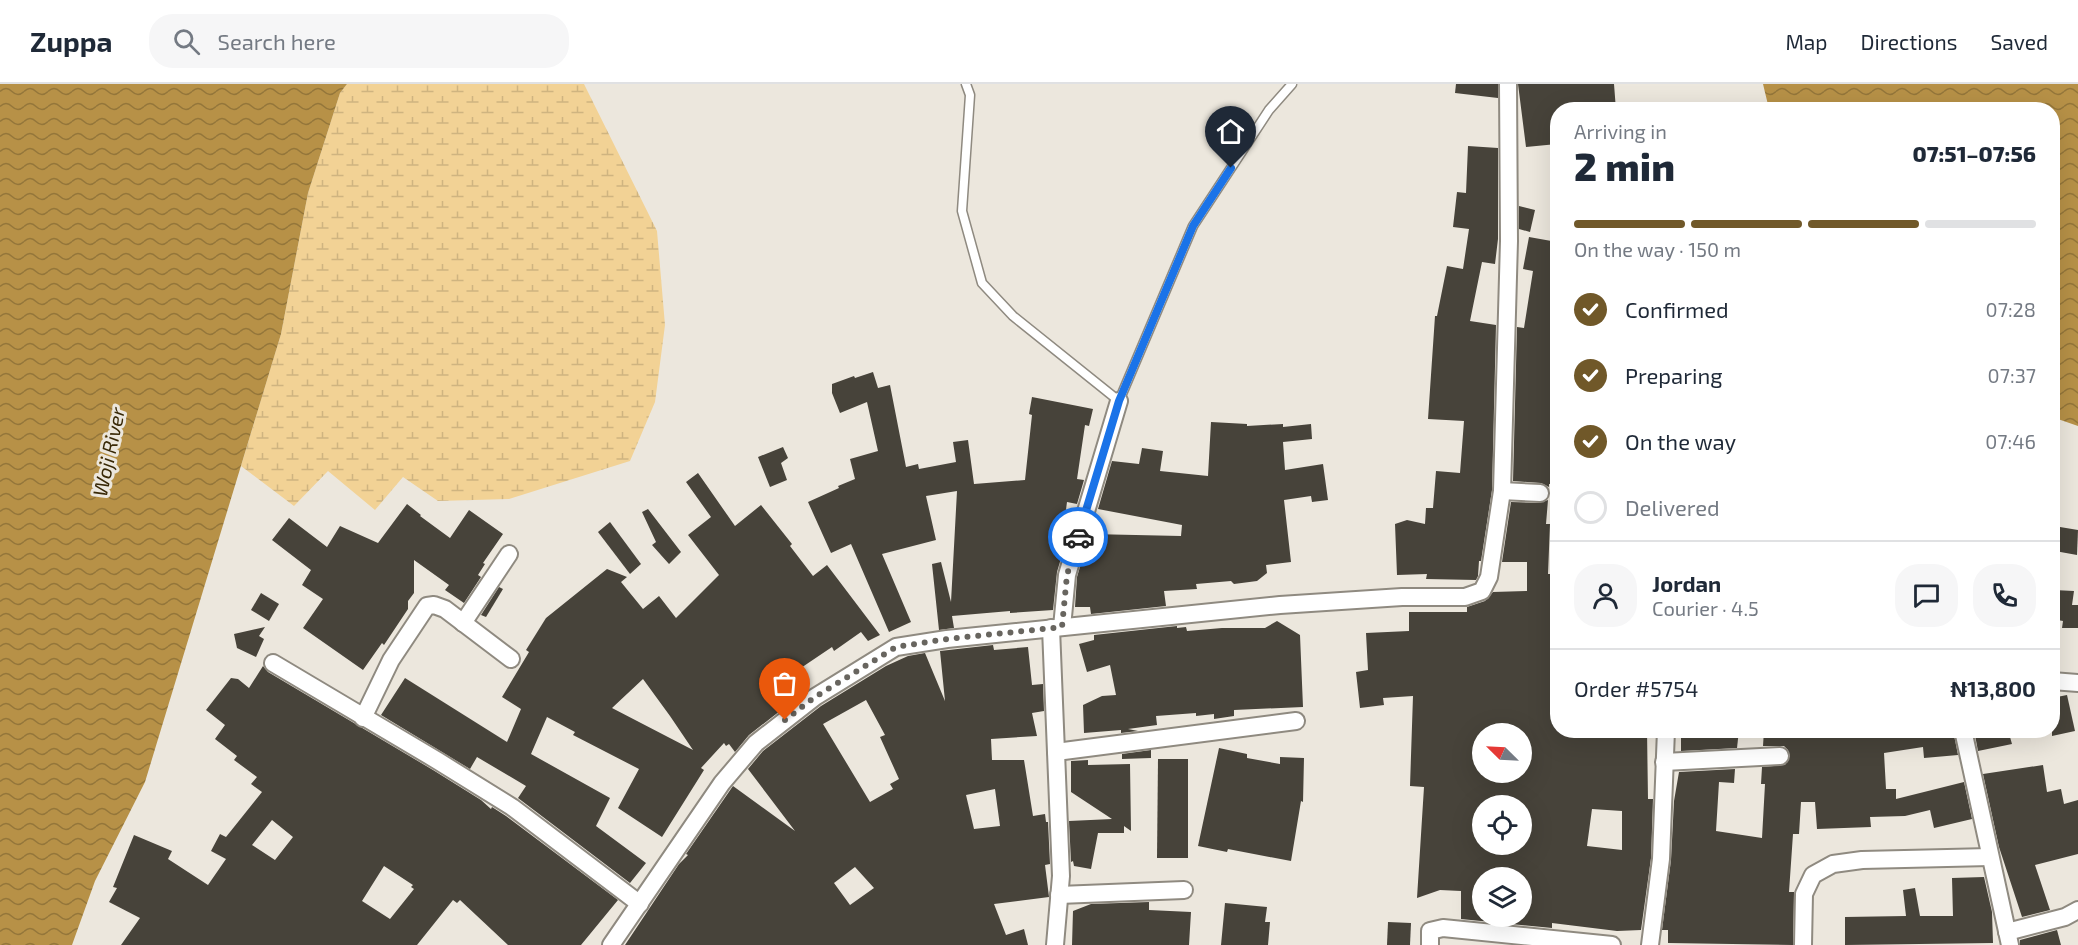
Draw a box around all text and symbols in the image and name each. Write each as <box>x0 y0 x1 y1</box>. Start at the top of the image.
search box <box>149 14 569 68</box>
text: Zuppa <box>30 24 113 58</box>
icon: search <box>170 25 203 58</box>
text: Search here <box>218 28 336 54</box>
text: Map <box>1785 29 1828 54</box>
text: Directions <box>1861 29 1957 54</box>
text: Saved <box>1990 29 2048 54</box>
pin <box>1205 106 1256 168</box>
icon: home <box>1214 115 1247 148</box>
text: Arriving in <box>1574 119 1667 143</box>
text: 07:51–07:56 <box>1912 140 2036 166</box>
text: 2 min <box>1574 142 1675 189</box>
text: On the way · 150 m <box>1574 237 1741 261</box>
icon: check <box>1574 293 1607 326</box>
text: Confirmed <box>1625 296 1729 322</box>
text: 07:28 <box>1986 297 2036 321</box>
icon: check <box>1574 359 1607 392</box>
text: Preparing <box>1625 362 1723 388</box>
text: 07:37 <box>1988 363 2036 387</box>
water label: Woji River <box>87 404 129 499</box>
icon: check <box>1574 425 1607 458</box>
text: On the way <box>1625 428 1736 454</box>
text: 07:46 <box>1985 429 2036 453</box>
text: Delivered <box>1625 494 1720 520</box>
courier <box>1048 507 1108 567</box>
icon: car <box>1062 521 1095 554</box>
button: person <box>1574 564 1637 627</box>
button: chat <box>1895 564 1958 627</box>
button: phone <box>1973 564 2036 627</box>
text: Jordan <box>1652 570 1721 596</box>
text: Courier · 4.5 <box>1652 596 1759 620</box>
pin <box>759 658 810 720</box>
icon: bag <box>768 667 801 700</box>
text: Order #5754 <box>1574 675 1698 701</box>
text: ₦13,800 <box>1950 675 2036 701</box>
north arrow <box>1472 723 1532 783</box>
map controls <box>1472 723 1532 927</box>
button: locate <box>1472 795 1532 855</box>
button: layers <box>1472 867 1532 927</box>

